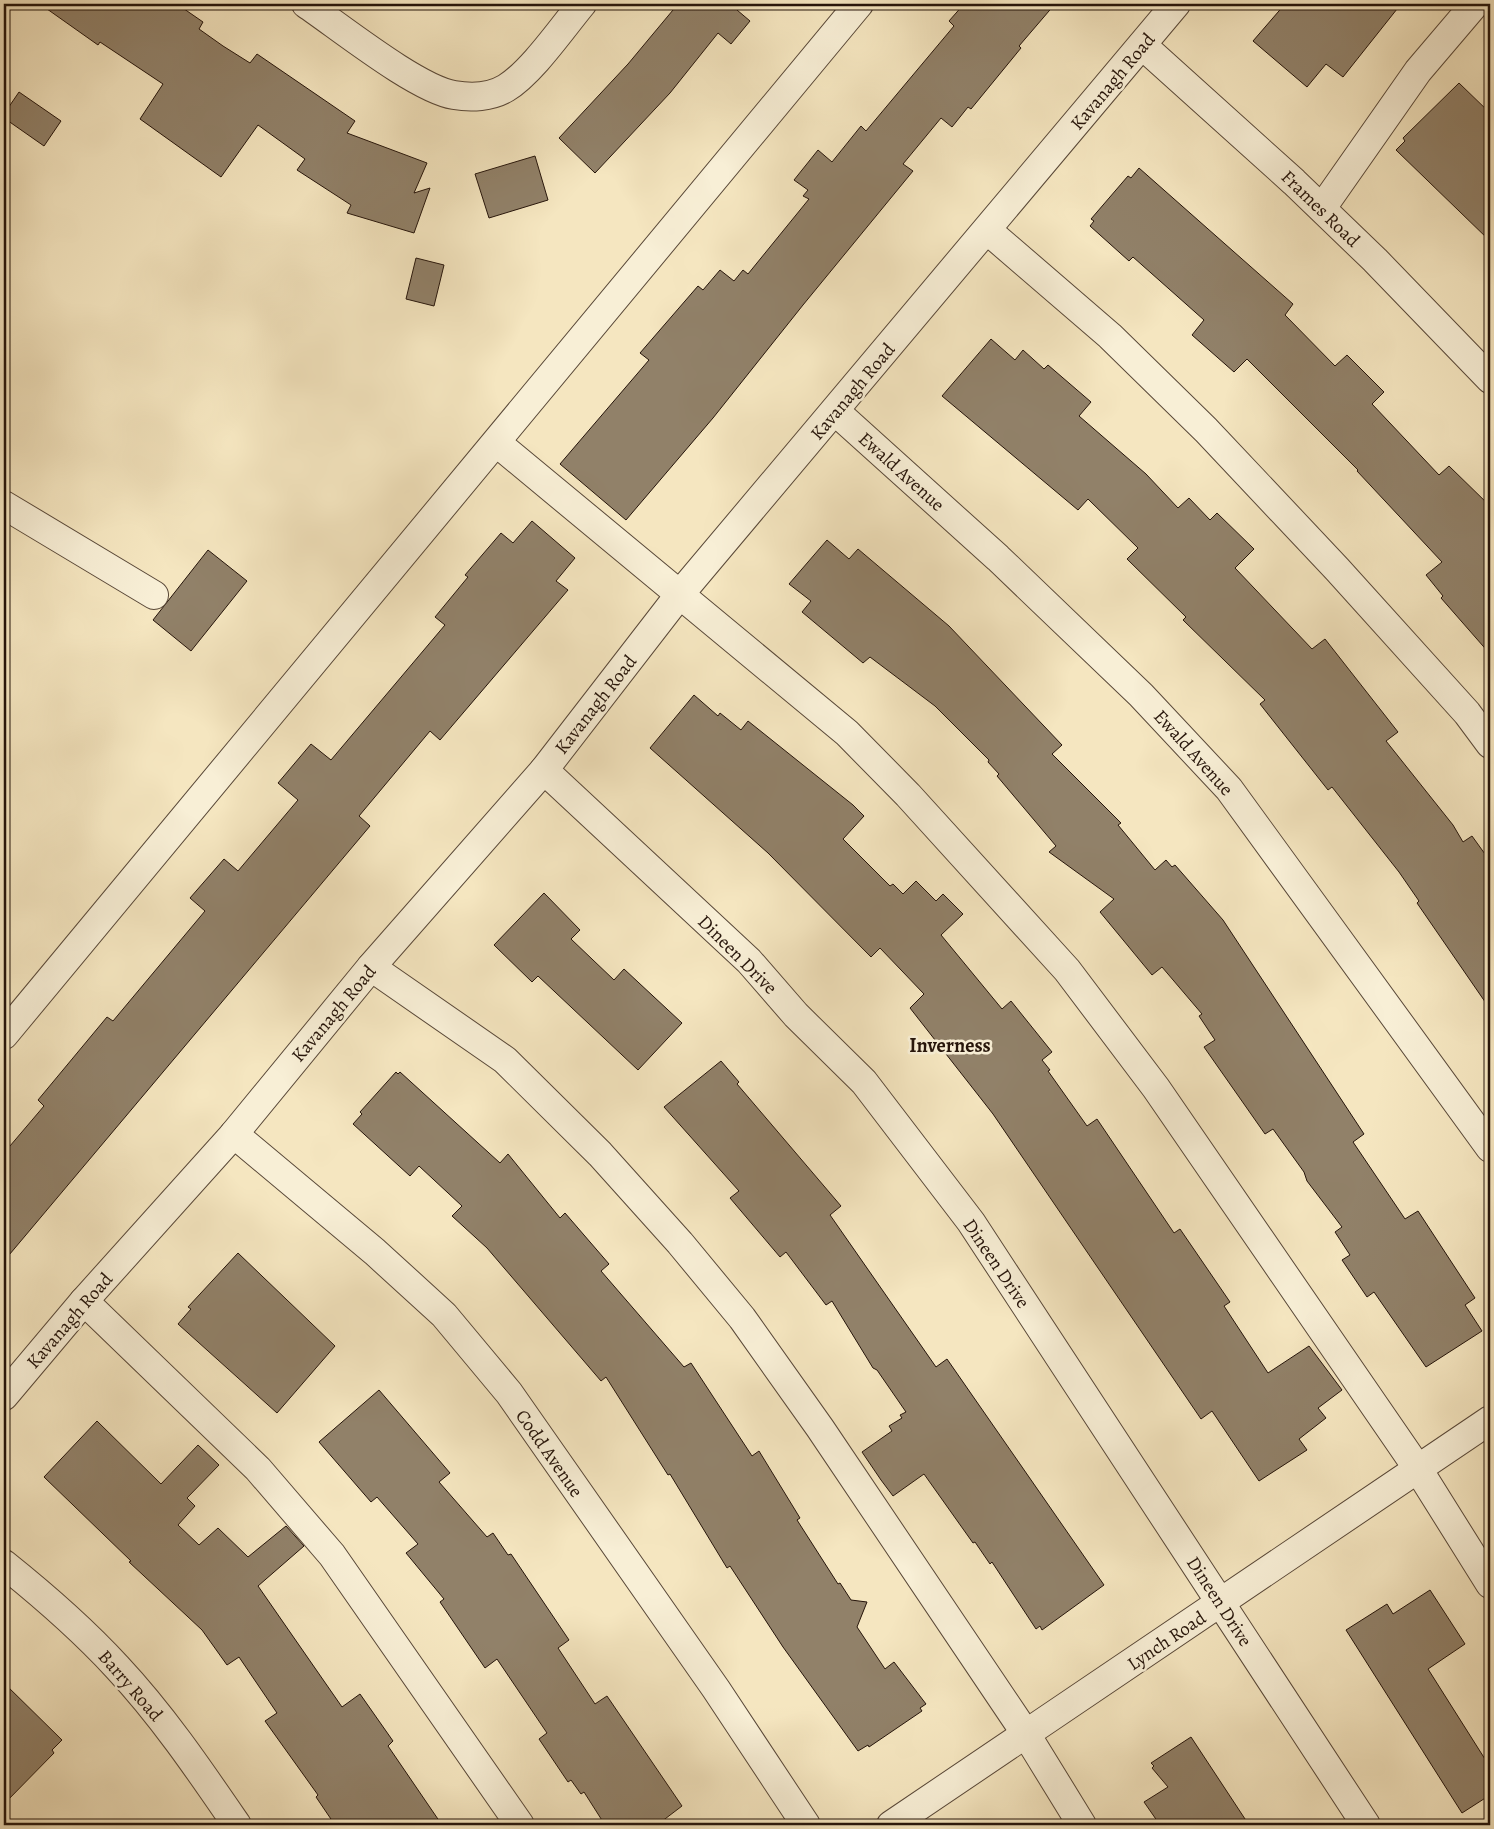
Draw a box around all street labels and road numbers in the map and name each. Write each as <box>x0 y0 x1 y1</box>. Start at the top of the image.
street label: Kavanagh Road <box>1064 27 1162 136</box>
street label: Frames Road <box>1275 164 1366 254</box>
street label: Kavanagh Road <box>804 337 902 446</box>
street label: Ewald Avenue <box>853 426 950 517</box>
street label: Kavanagh Road <box>549 649 643 760</box>
street label: Ewald Avenue <box>1148 704 1239 801</box>
street label: Dineen Drive <box>692 909 783 1000</box>
street label: Kavanagh Road <box>285 959 383 1068</box>
street label: Dineen Drive <box>957 1214 1036 1314</box>
street label: Kavanagh Road <box>21 1266 119 1374</box>
street label: Codd Avenue <box>509 1404 589 1503</box>
street label: Dineen Drive <box>1180 1551 1258 1652</box>
street label: Lynch Road <box>1122 1605 1212 1677</box>
street label: Barry Road <box>92 1644 169 1728</box>

